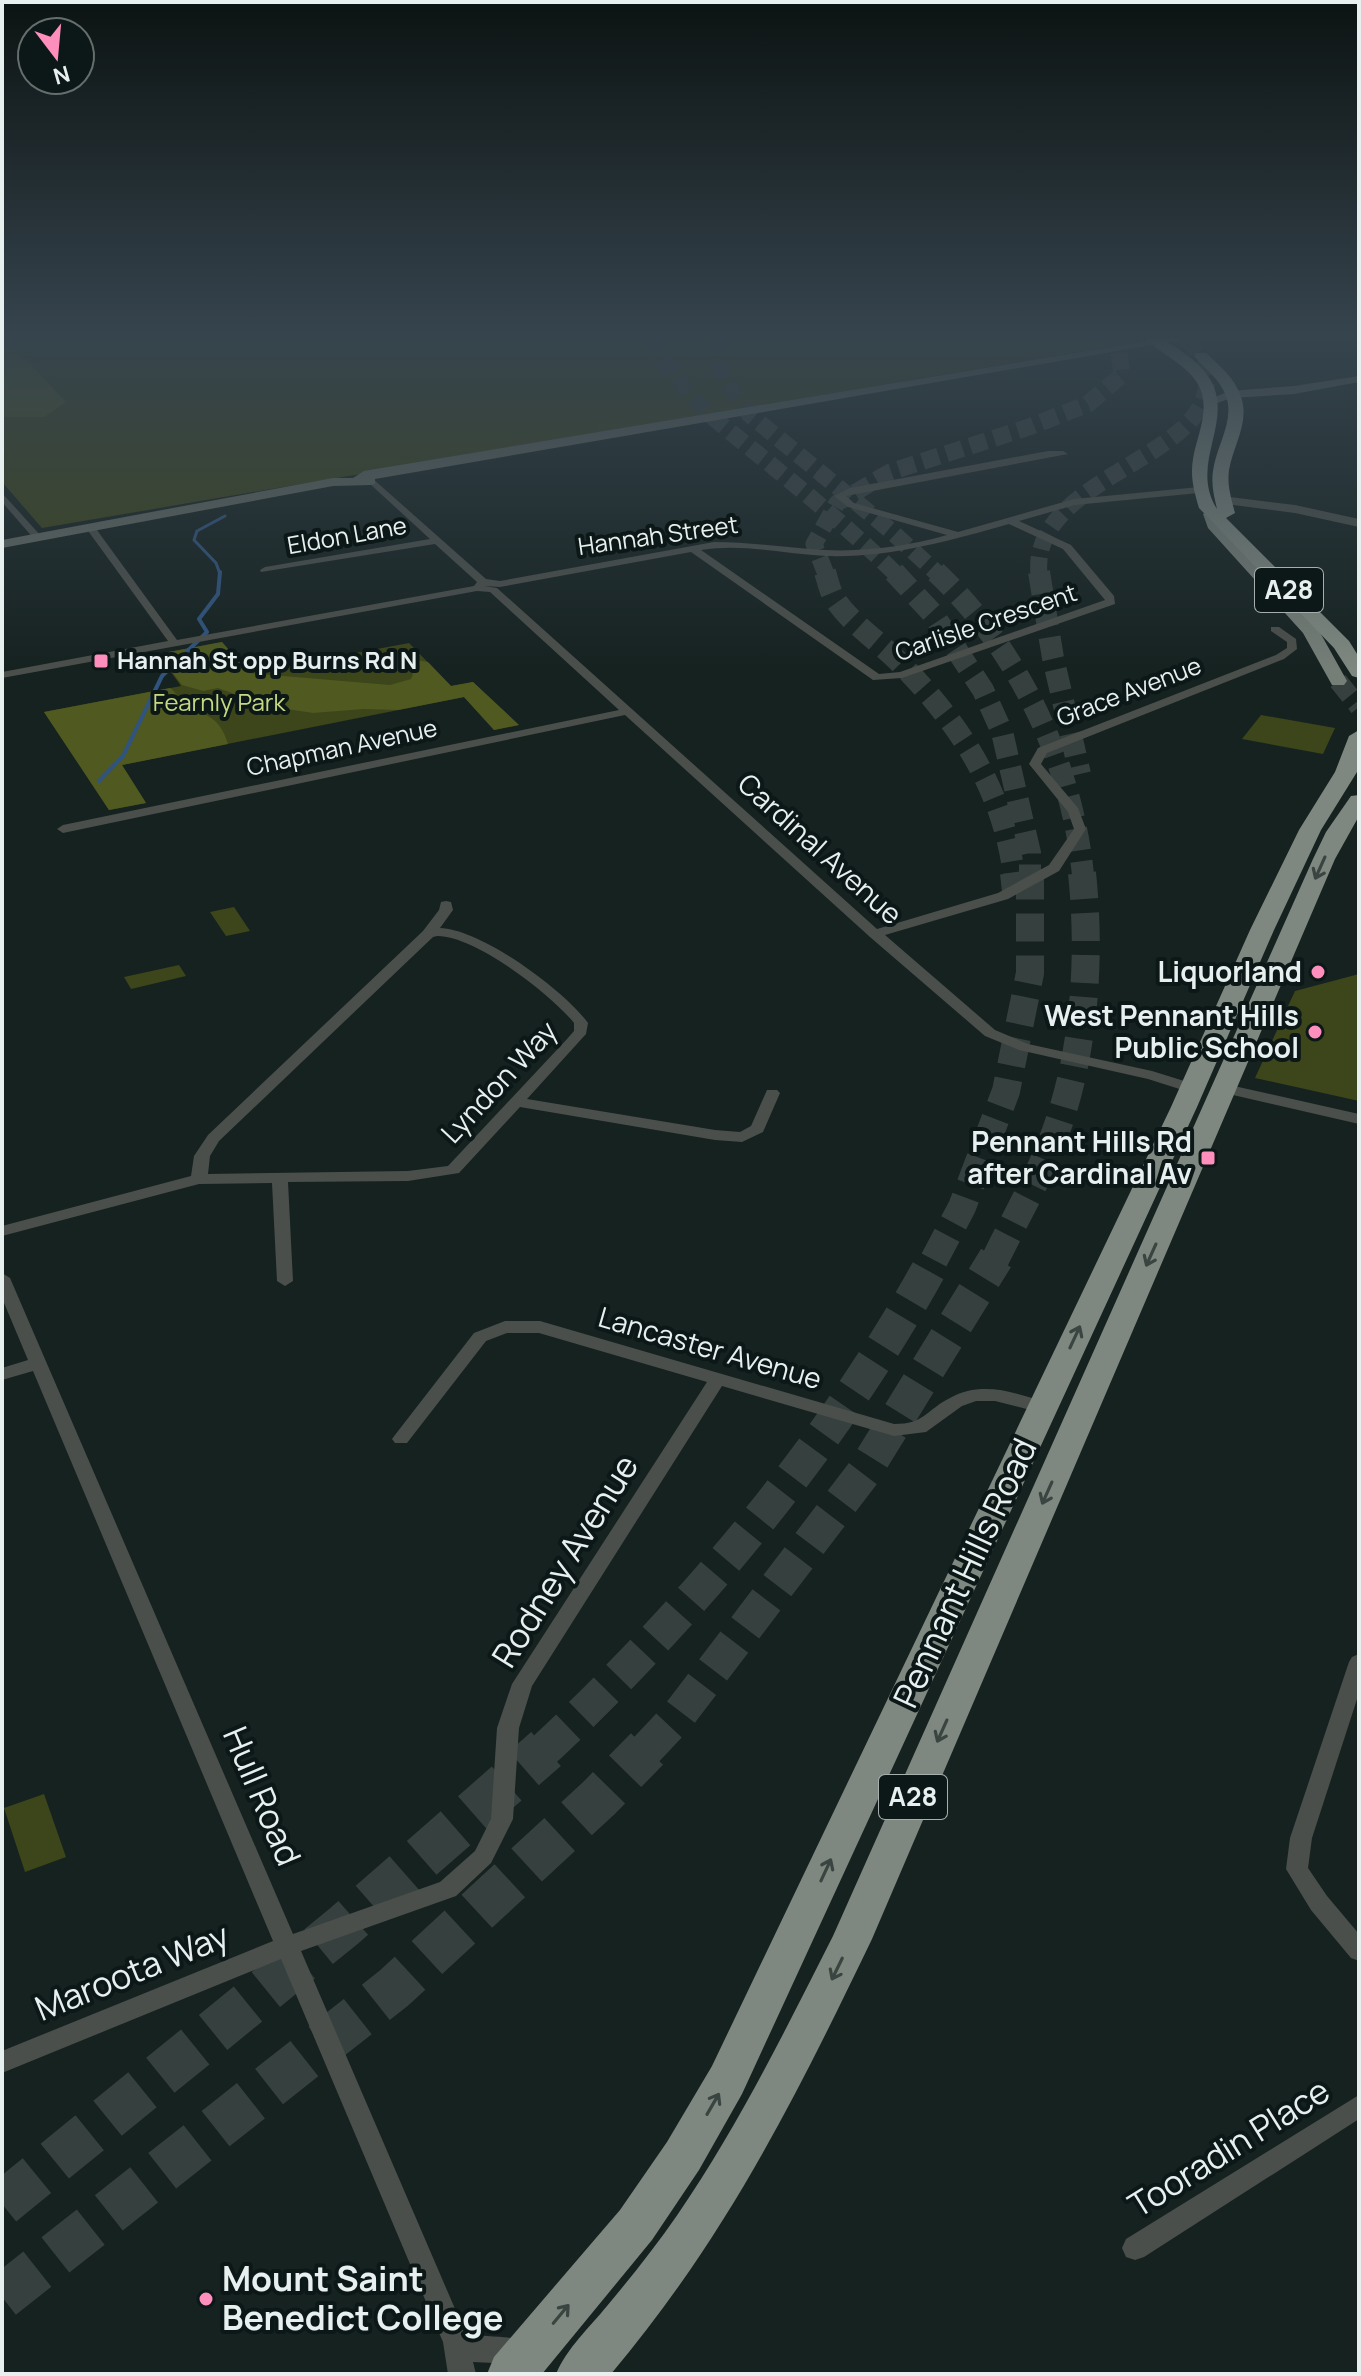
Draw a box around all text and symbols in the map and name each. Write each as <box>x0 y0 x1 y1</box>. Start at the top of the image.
north arrow <box>16 16 96 96</box>
text: N <box>50 59 73 92</box>
street label: Hannah Street <box>576 507 740 562</box>
street label: Eldon Lane <box>285 508 409 561</box>
road number: A28 <box>1255 568 1323 612</box>
street label: Carlisle Crescent <box>890 575 1081 668</box>
place label: Hannah St opp Burns Rd N <box>117 643 417 676</box>
street label: Grace Avenue <box>1051 648 1205 733</box>
marker: Hannah St opp Burns Rd N <box>92 652 110 670</box>
park label: Fearnly Park <box>153 685 286 718</box>
street label: Chapman Avenue <box>243 710 440 783</box>
street label: Cardinal Avenue <box>730 764 911 932</box>
one-way arrow <box>1311 855 1326 880</box>
place label: Liquorland <box>1157 952 1302 990</box>
marker: Liquorland <box>1309 963 1327 981</box>
place label: West Pennant Hills Public School <box>1044 996 1299 1066</box>
street label: Lyndon Way <box>432 1012 565 1151</box>
marker: West Pennant Hills Public School <box>1306 1023 1324 1041</box>
place label: Pennant Hills Rd after Cardinal Av <box>967 1122 1192 1192</box>
marker: Pennant Hills Rd after Cardinal Av <box>1199 1149 1217 1167</box>
one-way arrow <box>1143 1242 1158 1267</box>
street label: Lancaster Avenue <box>594 1297 826 1397</box>
one-way arrow <box>1068 1325 1083 1349</box>
street label: Pennant Hills Road <box>882 1431 1047 1715</box>
street label: Rodney Avenue <box>480 1445 648 1675</box>
one-way arrow <box>1038 1480 1053 1505</box>
street label: Hull Road <box>213 1719 313 1872</box>
one-way arrow <box>934 1719 949 1743</box>
road number: A28 <box>879 1775 947 1819</box>
one-way arrow <box>819 1859 834 1883</box>
street label: Maroota Way <box>28 1911 235 2031</box>
one-way arrow <box>829 1957 844 1981</box>
street label: Tooradin Place <box>1119 2067 1338 2227</box>
one-way arrow <box>705 2093 721 2116</box>
place label: Mount Saint Benedict College <box>222 2255 504 2340</box>
marker: Mount Saint Benedict College <box>197 2290 215 2308</box>
one-way arrow <box>552 2305 570 2325</box>

